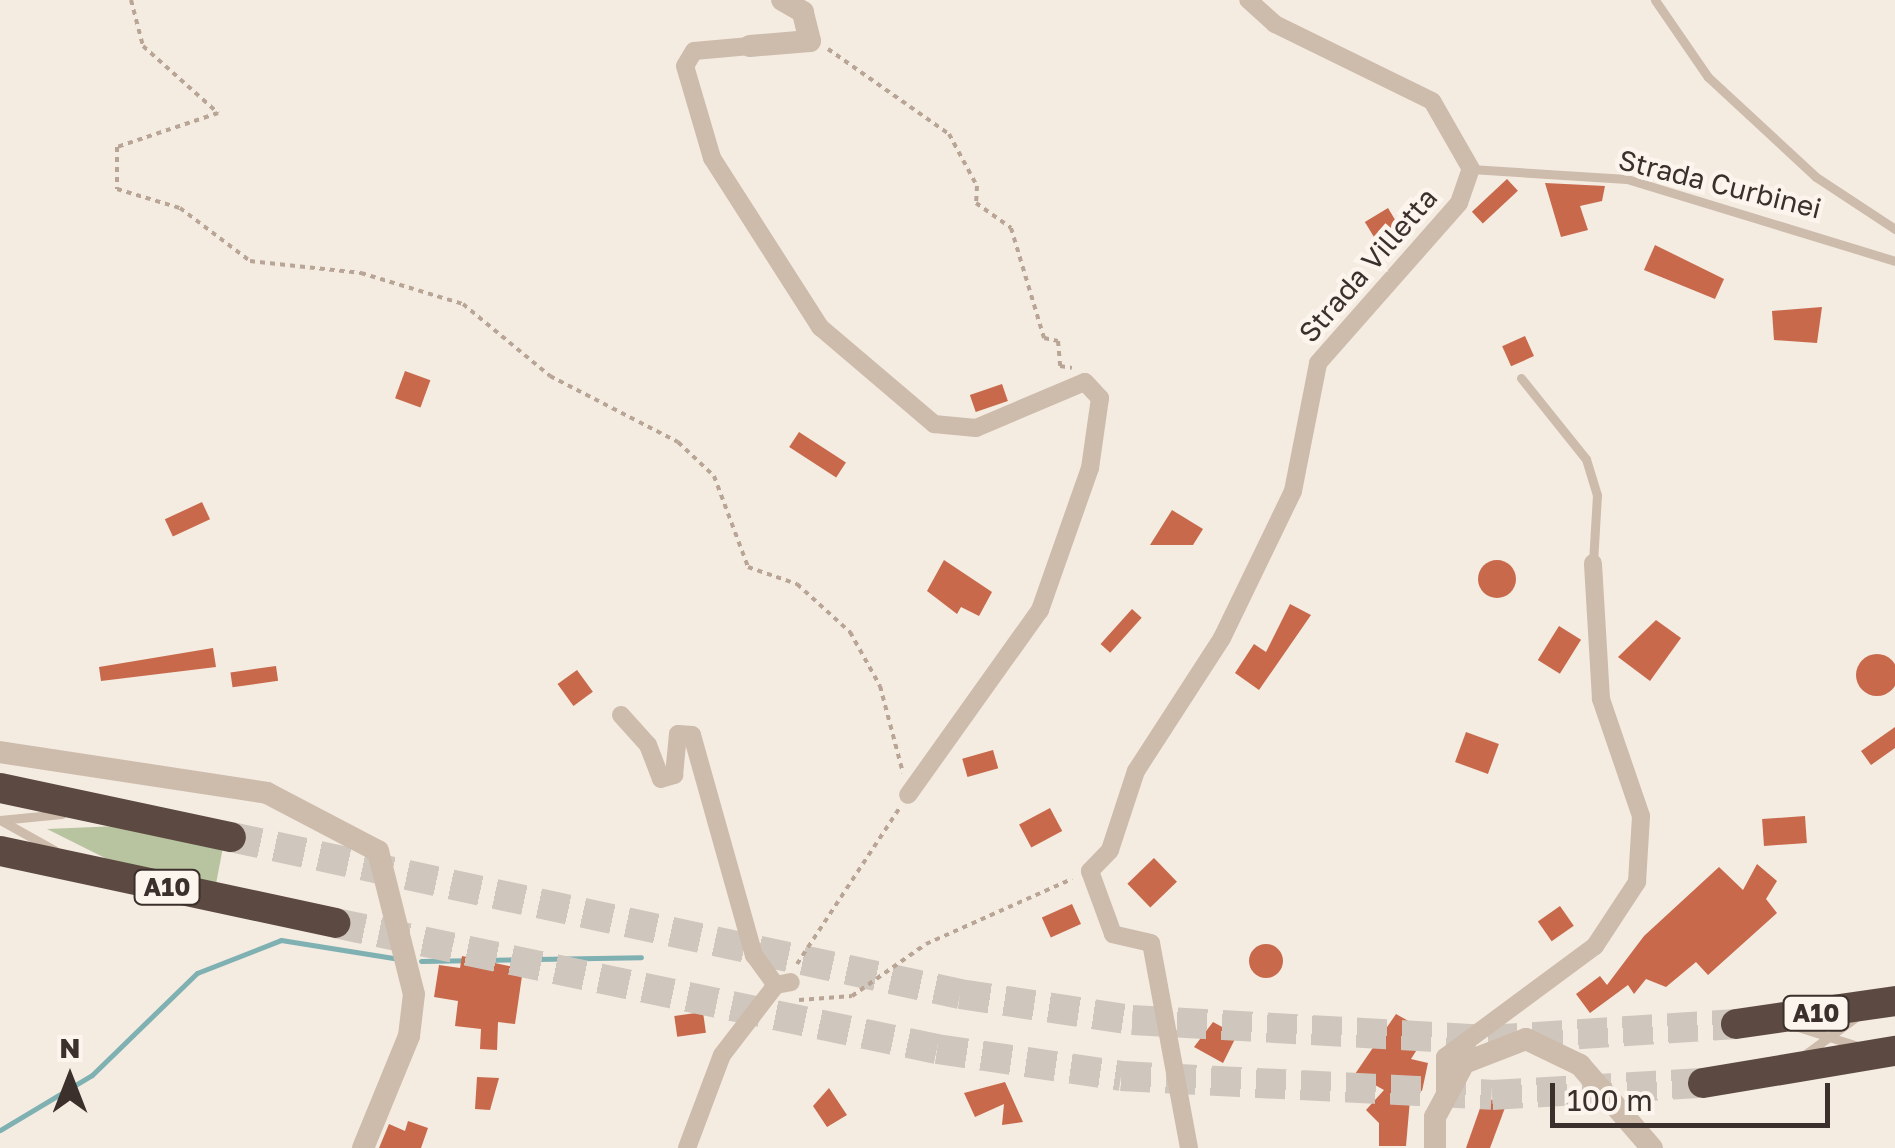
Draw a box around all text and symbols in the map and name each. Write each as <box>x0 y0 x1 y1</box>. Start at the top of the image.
street label: Strada Curbinei <box>1615 143 1825 225</box>
street label: Strada Villetta <box>1292 181 1444 349</box>
road number: A10 <box>132 867 202 907</box>
road number: A10 <box>1781 993 1851 1033</box>
north arrow <box>20 1028 120 1128</box>
text: N <box>59 1031 81 1064</box>
scale bar <box>1555 1063 1835 1125</box>
text: 100 m <box>1567 1082 1653 1118</box>

